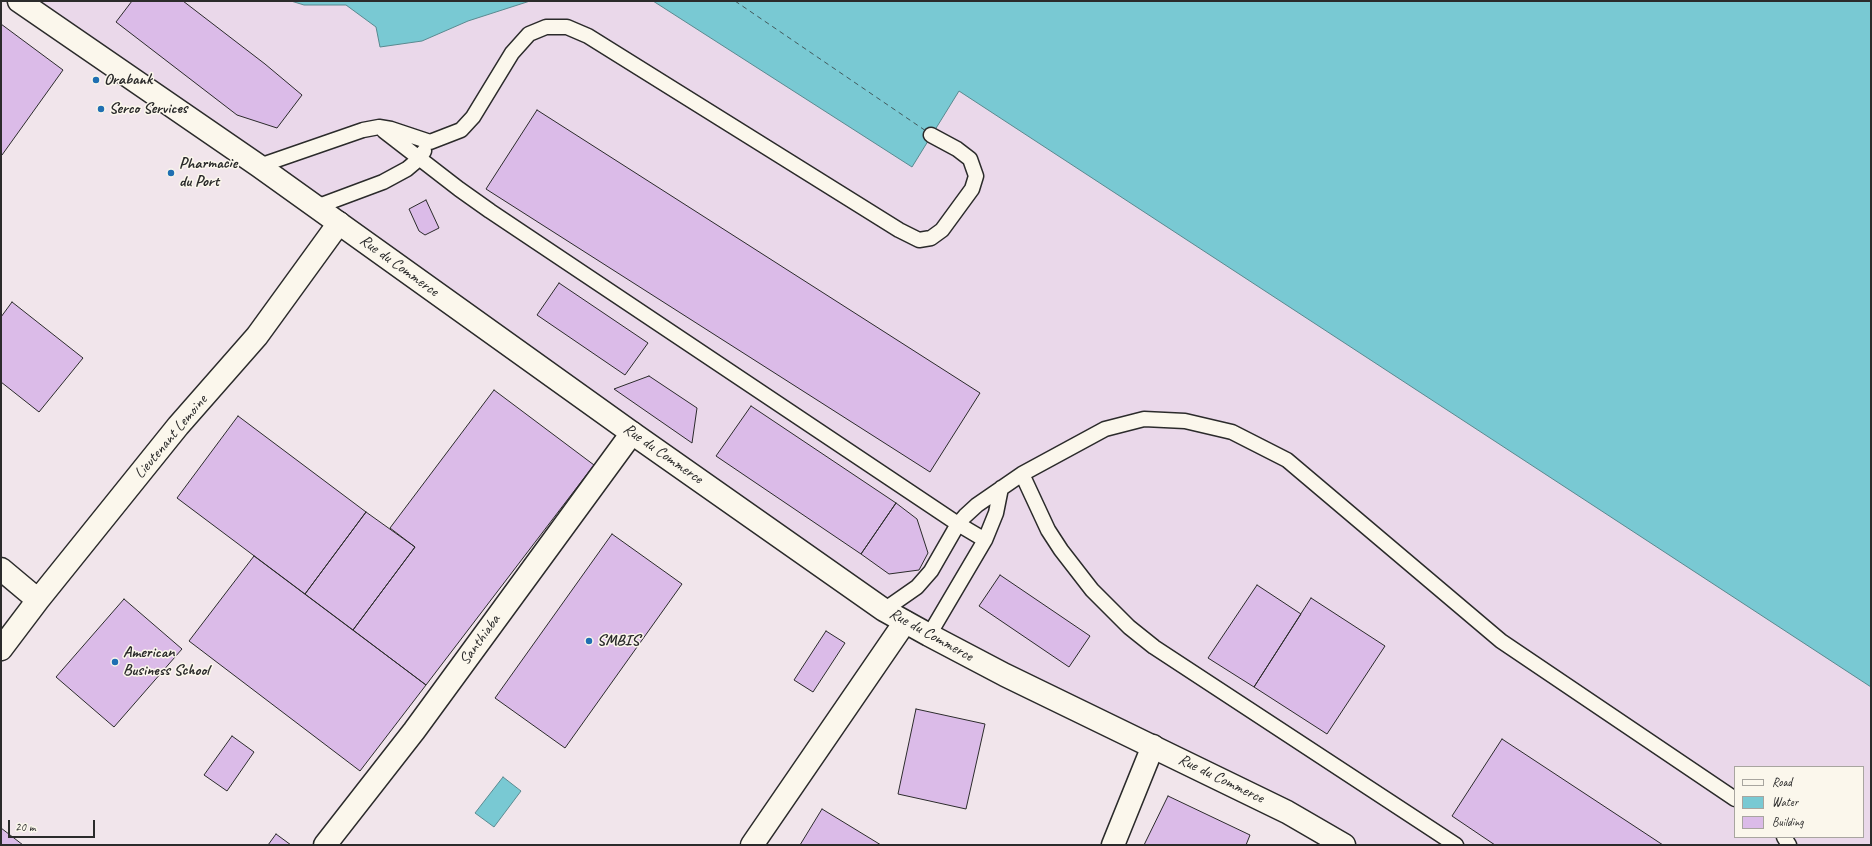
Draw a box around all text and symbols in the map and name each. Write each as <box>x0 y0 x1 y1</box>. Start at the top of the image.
place label: Orabank <box>104 70 152 90</box>
marker: Orabank <box>91 75 101 85</box>
place label: Serco Services <box>109 99 187 119</box>
marker: Serco Services <box>96 104 106 114</box>
place label: Pharmacie du Port <box>179 154 237 192</box>
marker: Pharmacie du Port <box>166 168 176 178</box>
street label: Rue du Commerce <box>356 231 442 301</box>
street label: Lieutenant Lemoine <box>130 391 212 483</box>
street label: Rue du Commerce <box>619 420 707 488</box>
street label: Rue du Commerce <box>886 604 976 666</box>
street label: Santhiaba <box>455 611 505 669</box>
place label: SMBIS <box>597 631 639 651</box>
marker: SMBIS <box>584 636 594 646</box>
place label: American Business School <box>123 643 209 681</box>
marker: American Business School <box>110 657 120 667</box>
street label: Rue du Commerce <box>1175 750 1267 808</box>
legend <box>1734 766 1864 838</box>
text: Road <box>1772 774 1792 790</box>
text: Water <box>1772 794 1798 810</box>
scale bar <box>10 812 97 838</box>
text: Building <box>1772 814 1804 830</box>
text: 20 m <box>15 819 35 835</box>

